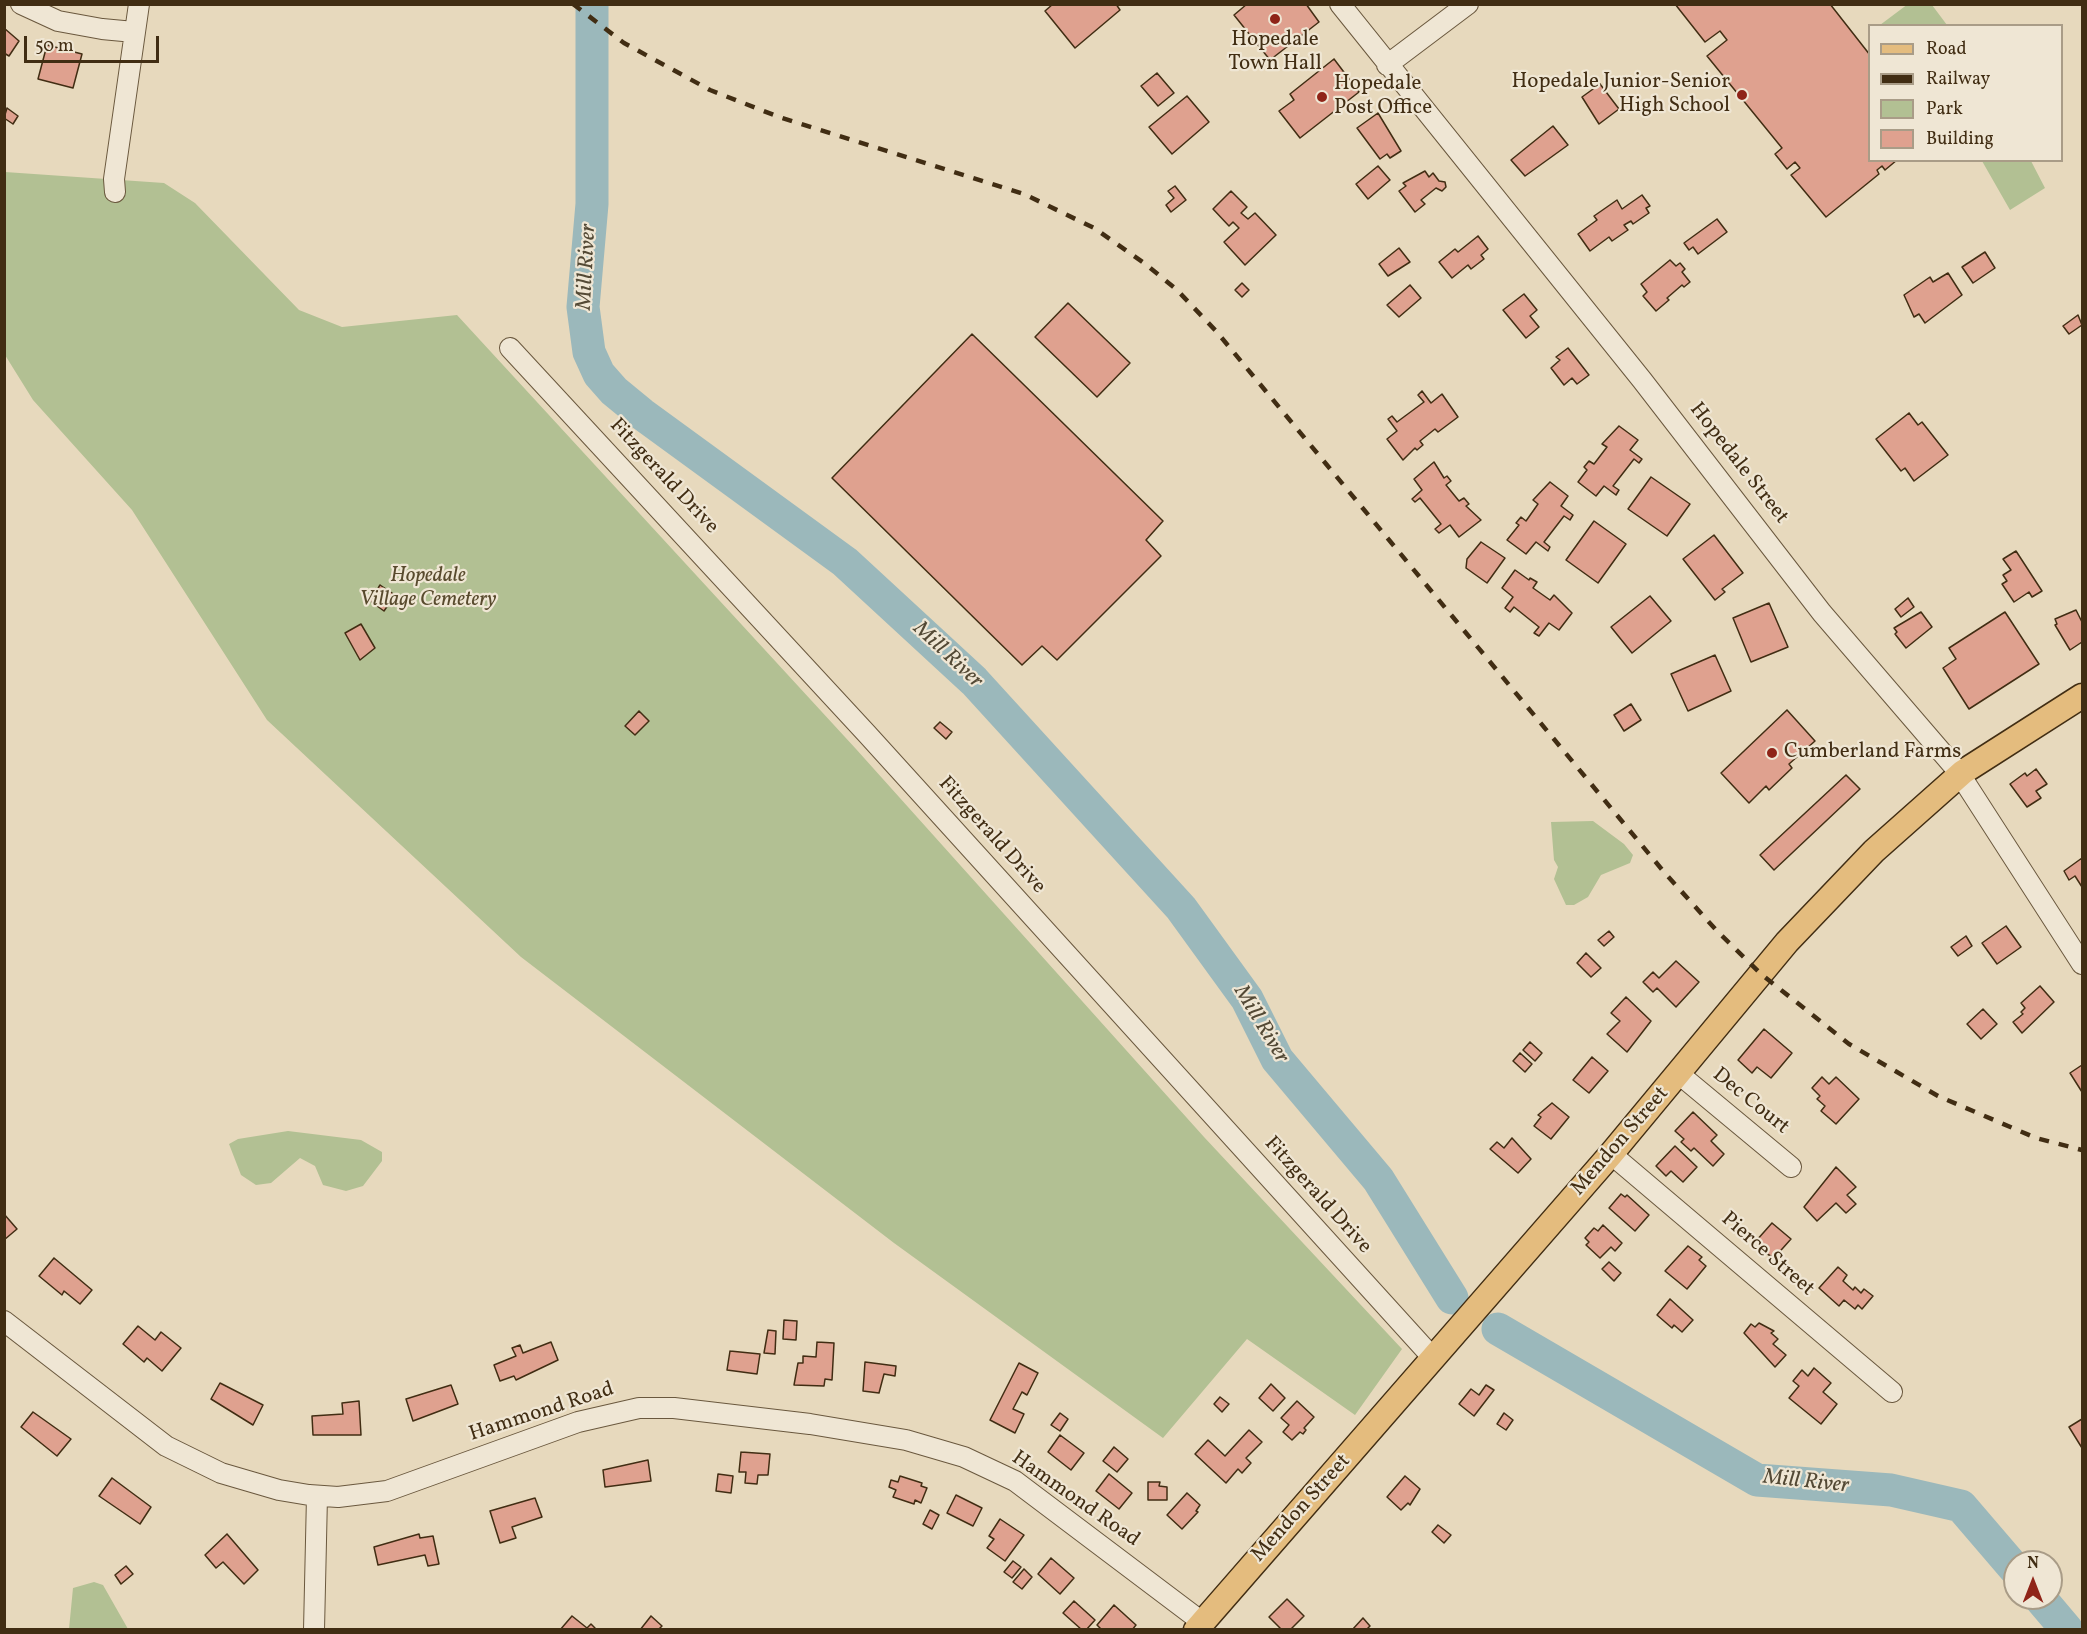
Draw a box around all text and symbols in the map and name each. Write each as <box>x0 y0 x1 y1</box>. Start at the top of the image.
marker: Hopedale Town Hall <box>1268 12 1282 26</box>
scale bar <box>27 24 162 62</box>
legend <box>1868 24 2063 162</box>
place label: Hopedale Town Hall <box>1228 28 1322 78</box>
text: 50 m <box>35 34 74 59</box>
text: Road <box>1926 37 1967 62</box>
text: Railway <box>1926 67 1990 92</box>
place label: Hopedale Junior-Senior High School <box>1512 70 1730 120</box>
place label: Hopedale Post Office <box>1334 72 1432 122</box>
marker: Hopedale Junior-Senior High School <box>1735 88 1749 102</box>
marker: Hopedale Post Office <box>1315 90 1329 104</box>
text: Park <box>1926 97 1963 122</box>
text: Building <box>1926 127 1994 152</box>
water label: Mill River <box>573 223 603 311</box>
street label: Hopedale Street <box>1683 398 1793 530</box>
street label: Fitzgerald Drive <box>603 414 723 540</box>
park label: Hopedale Village Cemetery <box>359 564 497 614</box>
water label: Mill River <box>906 617 988 695</box>
place label: Cumberland Farms <box>1784 740 1961 766</box>
marker: Cumberland Farms <box>1765 746 1779 760</box>
street label: Fitzgerald Drive <box>932 772 1050 900</box>
water label: Mill River <box>1226 981 1294 1069</box>
street label: Dec Court <box>1706 1063 1794 1141</box>
street label: Mendon Street <box>1567 1082 1675 1202</box>
street label: Fitzgerald Drive <box>1258 1132 1376 1260</box>
street label: Pierce Street <box>1715 1207 1819 1303</box>
street label: Hammond Road <box>466 1378 618 1448</box>
street label: Hammond Road <box>1006 1446 1144 1554</box>
street label: Mendon Street <box>1247 1450 1357 1568</box>
water label: Mill River <box>1762 1465 1850 1501</box>
north arrow <box>2003 1550 2063 1610</box>
text: N <box>2027 1553 2039 1575</box>

